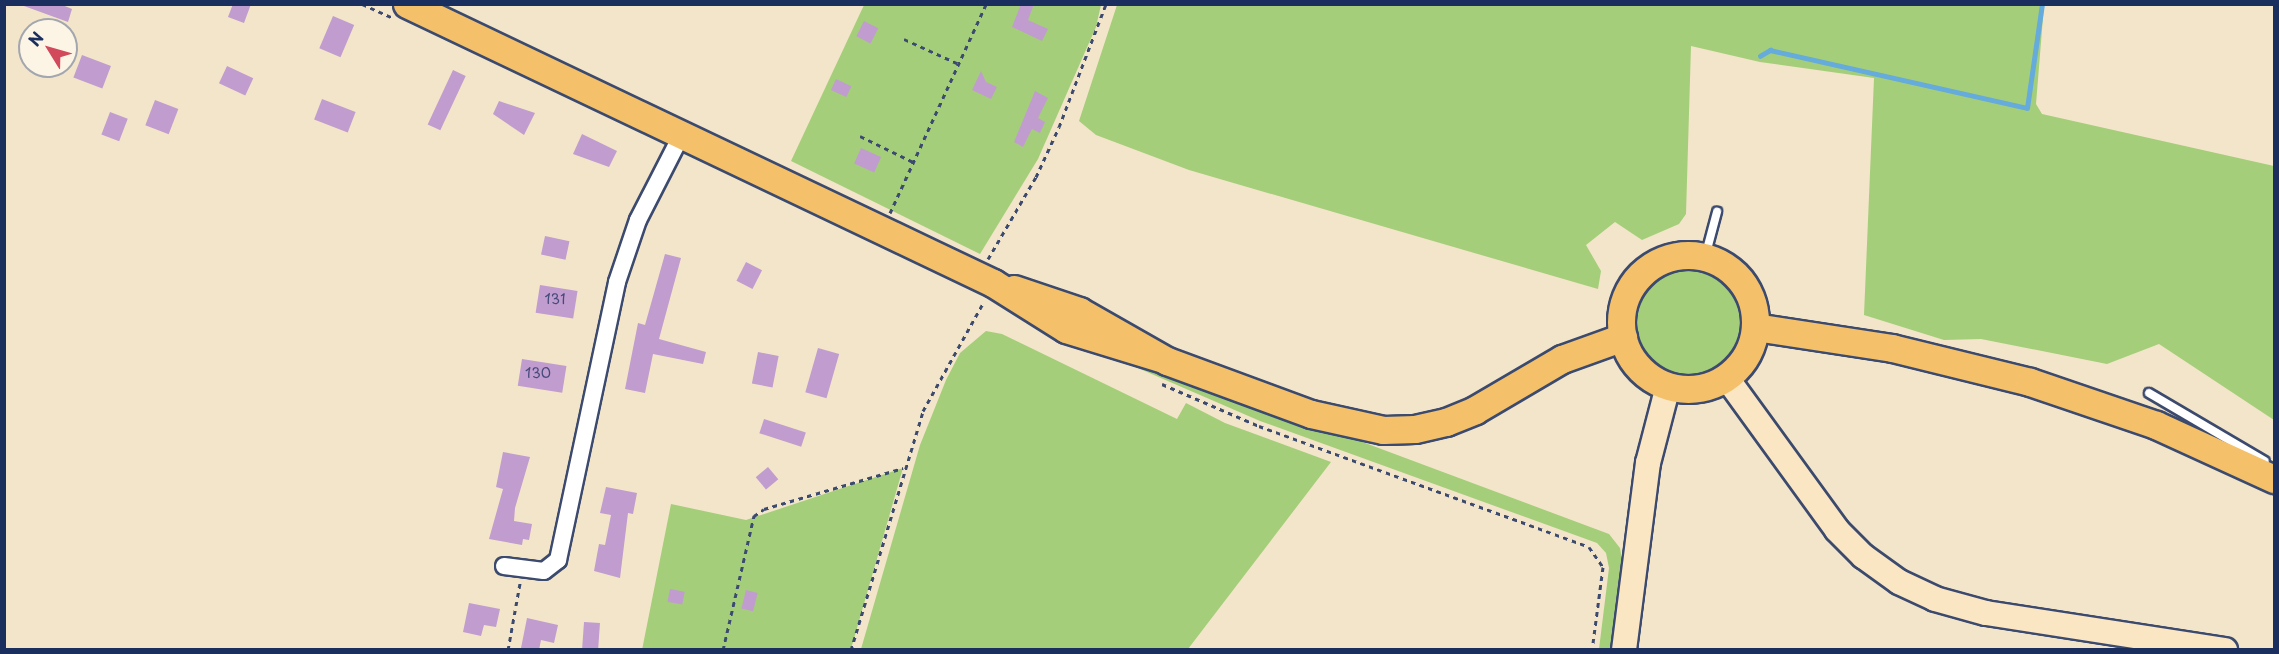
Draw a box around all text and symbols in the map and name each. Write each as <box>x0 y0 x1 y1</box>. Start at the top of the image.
north arrow <box>18 18 78 78</box>
text: N <box>22 26 49 51</box>
house number: 131 <box>545 291 565 307</box>
house number: 130 <box>525 365 551 381</box>

